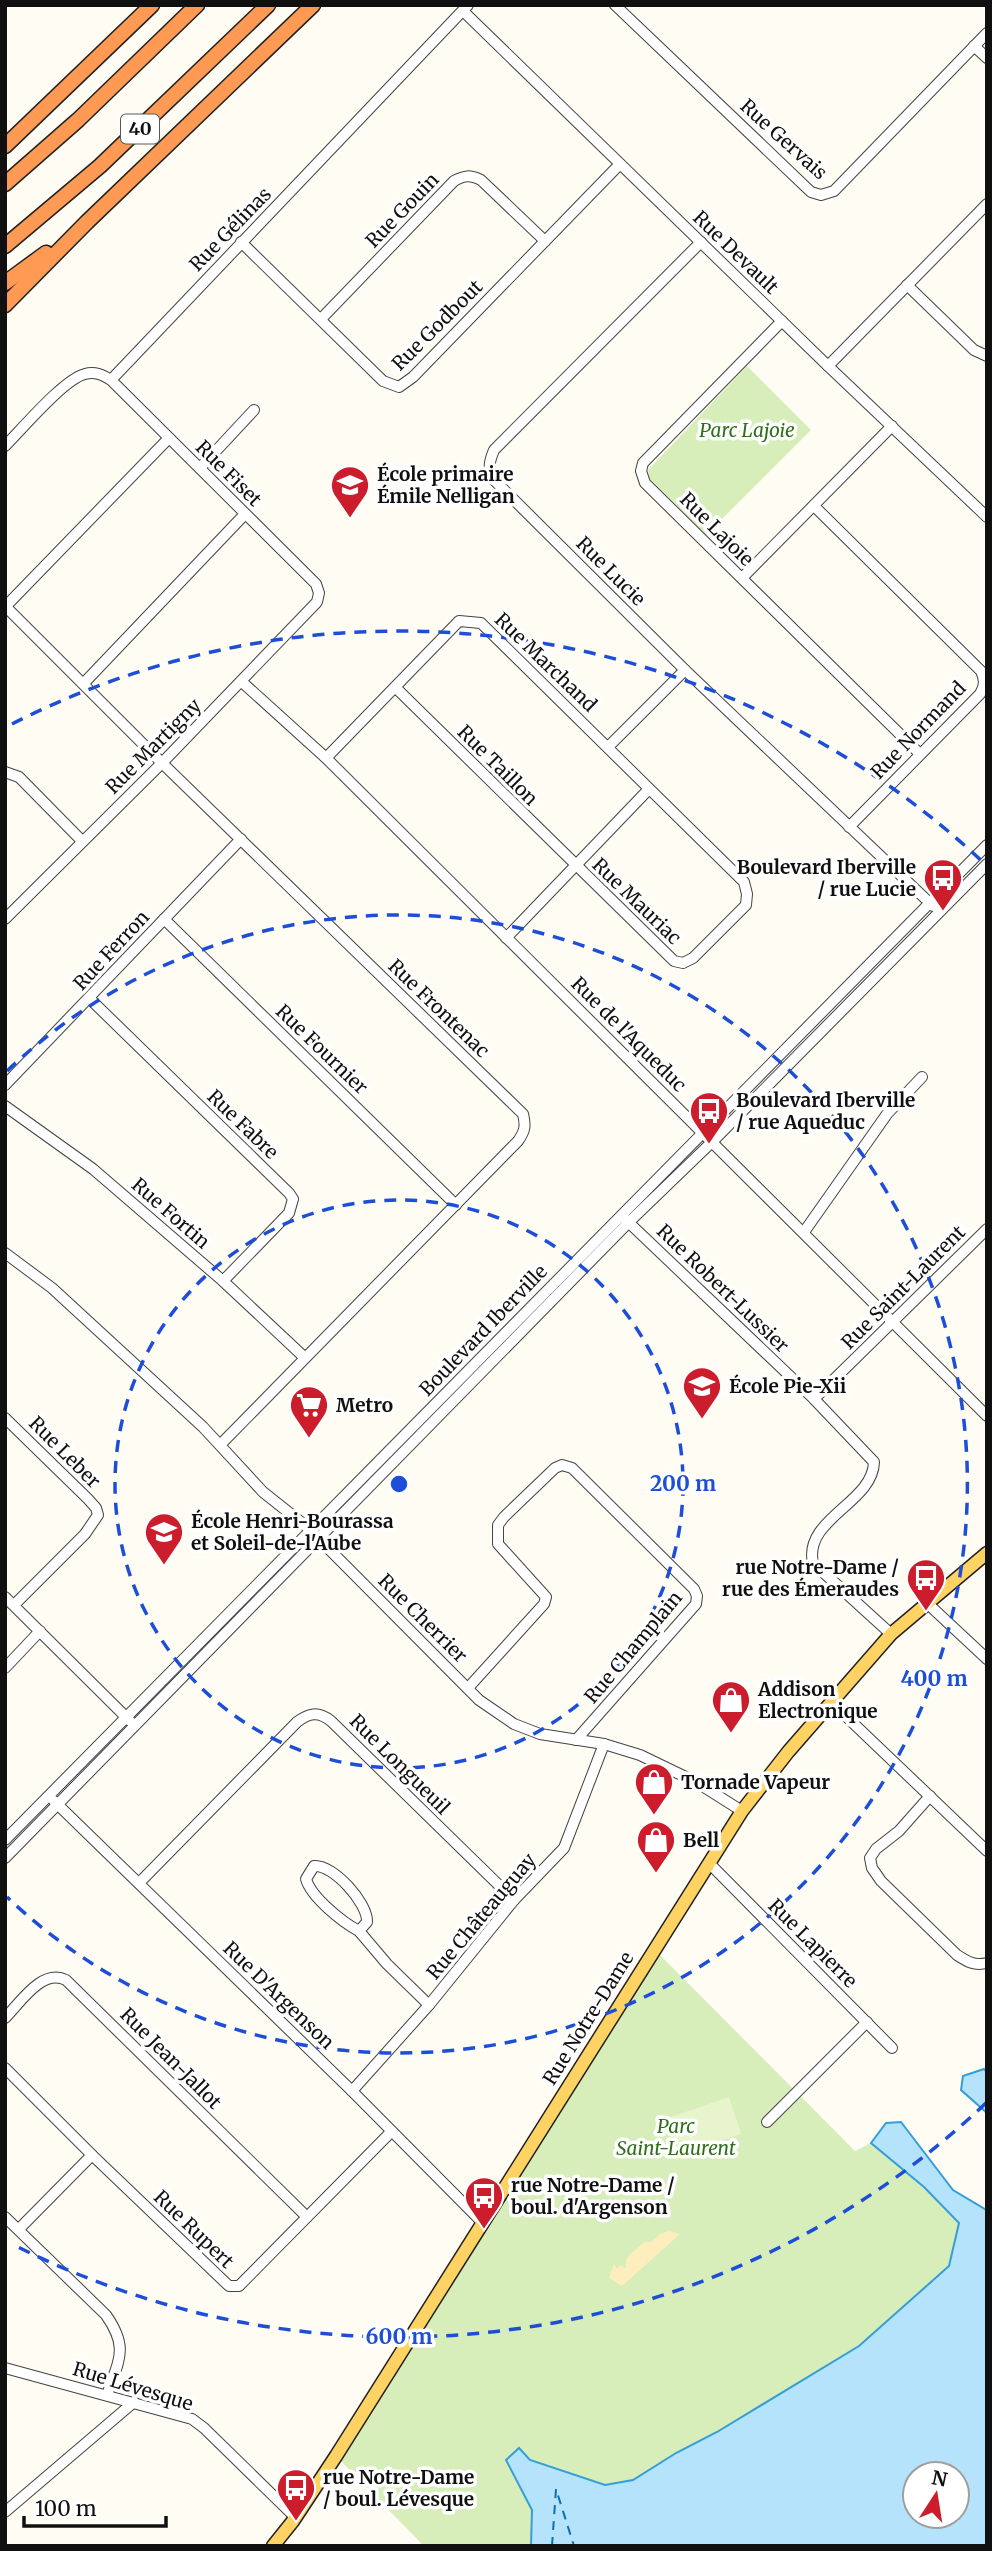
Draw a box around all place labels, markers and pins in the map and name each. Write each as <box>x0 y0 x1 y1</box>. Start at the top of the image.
place label: École primaire Émile Nelligan <box>377 462 515 508</box>
school or university icon: École primaire Émile Nelligan <box>329 464 371 519</box>
place label: Boulevard Iberville / rue Lucie <box>737 855 916 901</box>
bus stop icon: Boulevard Iberville / rue Lucie <box>922 857 964 912</box>
place label: Boulevard Iberville / rue Aqueduc <box>736 1088 915 1134</box>
bus stop icon: Boulevard Iberville / rue Aqueduc <box>688 1090 730 1145</box>
school or university icon: École Pie-Xii <box>681 1365 723 1420</box>
place label: École Pie-Xii <box>729 1374 847 1398</box>
supermarket icon: Metro <box>288 1384 330 1439</box>
place label: Metro <box>336 1393 393 1417</box>
centre of rings <box>387 1472 411 1496</box>
place label: École Henri-Bourassa et Soleil-de-l'Aube <box>191 1509 394 1555</box>
school or university icon: École Henri-Bourassa et Soleil-de-l'Aube <box>143 1511 185 1566</box>
place label: rue Notre-Dame / rue des Émeraudes <box>722 1555 899 1601</box>
bus stop icon: rue Notre-Dame / rue des Émeraudes <box>905 1557 947 1612</box>
place label: Addison Electronique <box>757 1677 878 1723</box>
shop icon: Addison Electronique <box>710 1679 752 1734</box>
shop icon: Tornade Vapeur <box>633 1761 675 1816</box>
place label: Tornade Vapeur <box>681 1770 830 1794</box>
shop icon: Bell <box>635 1819 677 1874</box>
place label: Bell <box>683 1828 719 1852</box>
place label: rue Notre-Dame / boul. d'Argenson <box>511 2173 675 2219</box>
bus stop icon: rue Notre-Dame / boul. d'Argenson <box>463 2175 505 2230</box>
place label: rue Notre-Dame / boul. Lévesque <box>323 2465 474 2511</box>
bus stop icon: rue Notre-Dame / boul. Lévesque <box>275 2467 317 2522</box>

